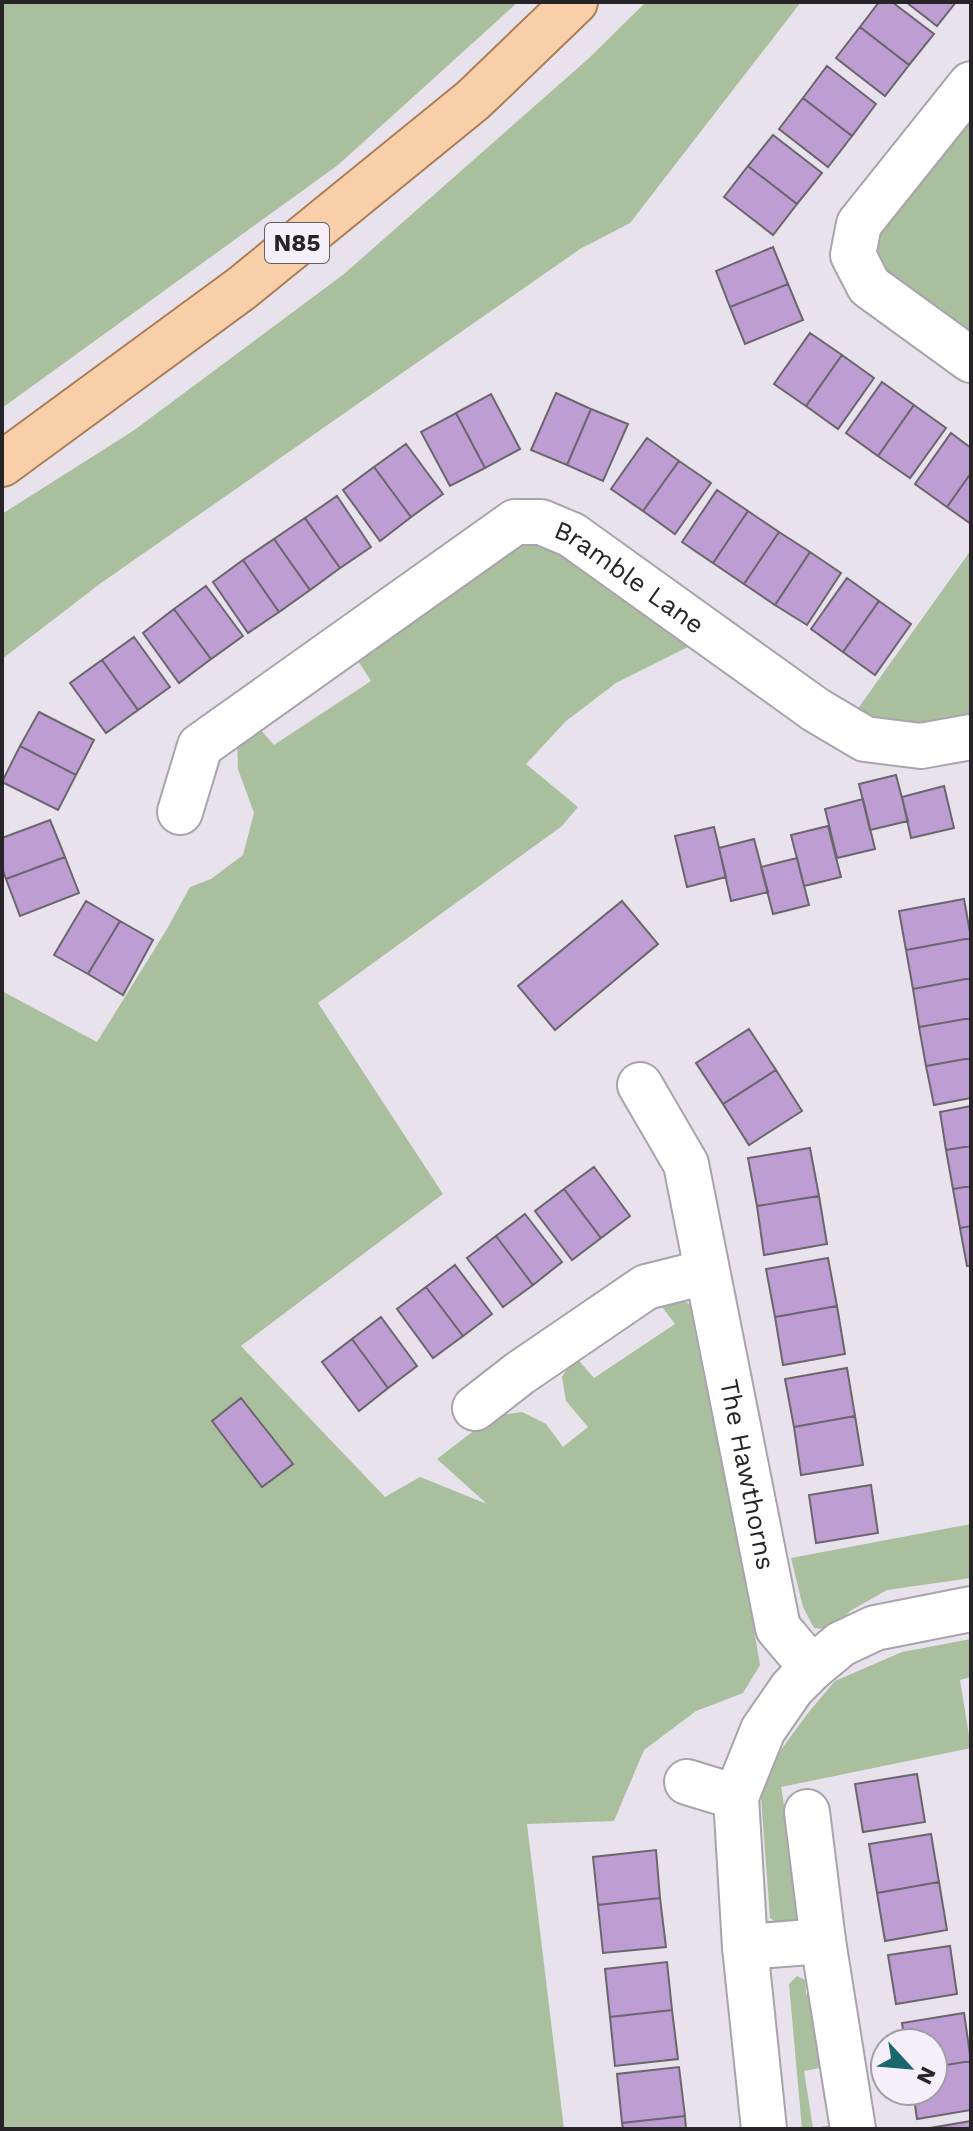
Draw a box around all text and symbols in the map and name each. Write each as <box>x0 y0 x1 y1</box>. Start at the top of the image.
road number: N85 <box>265 223 329 263</box>
street label: Bramble Lane <box>550 514 710 640</box>
street label: The Hawthorns <box>714 1377 781 1572</box>
north arrow <box>869 2027 949 2107</box>
text: N <box>912 2063 941 2088</box>

